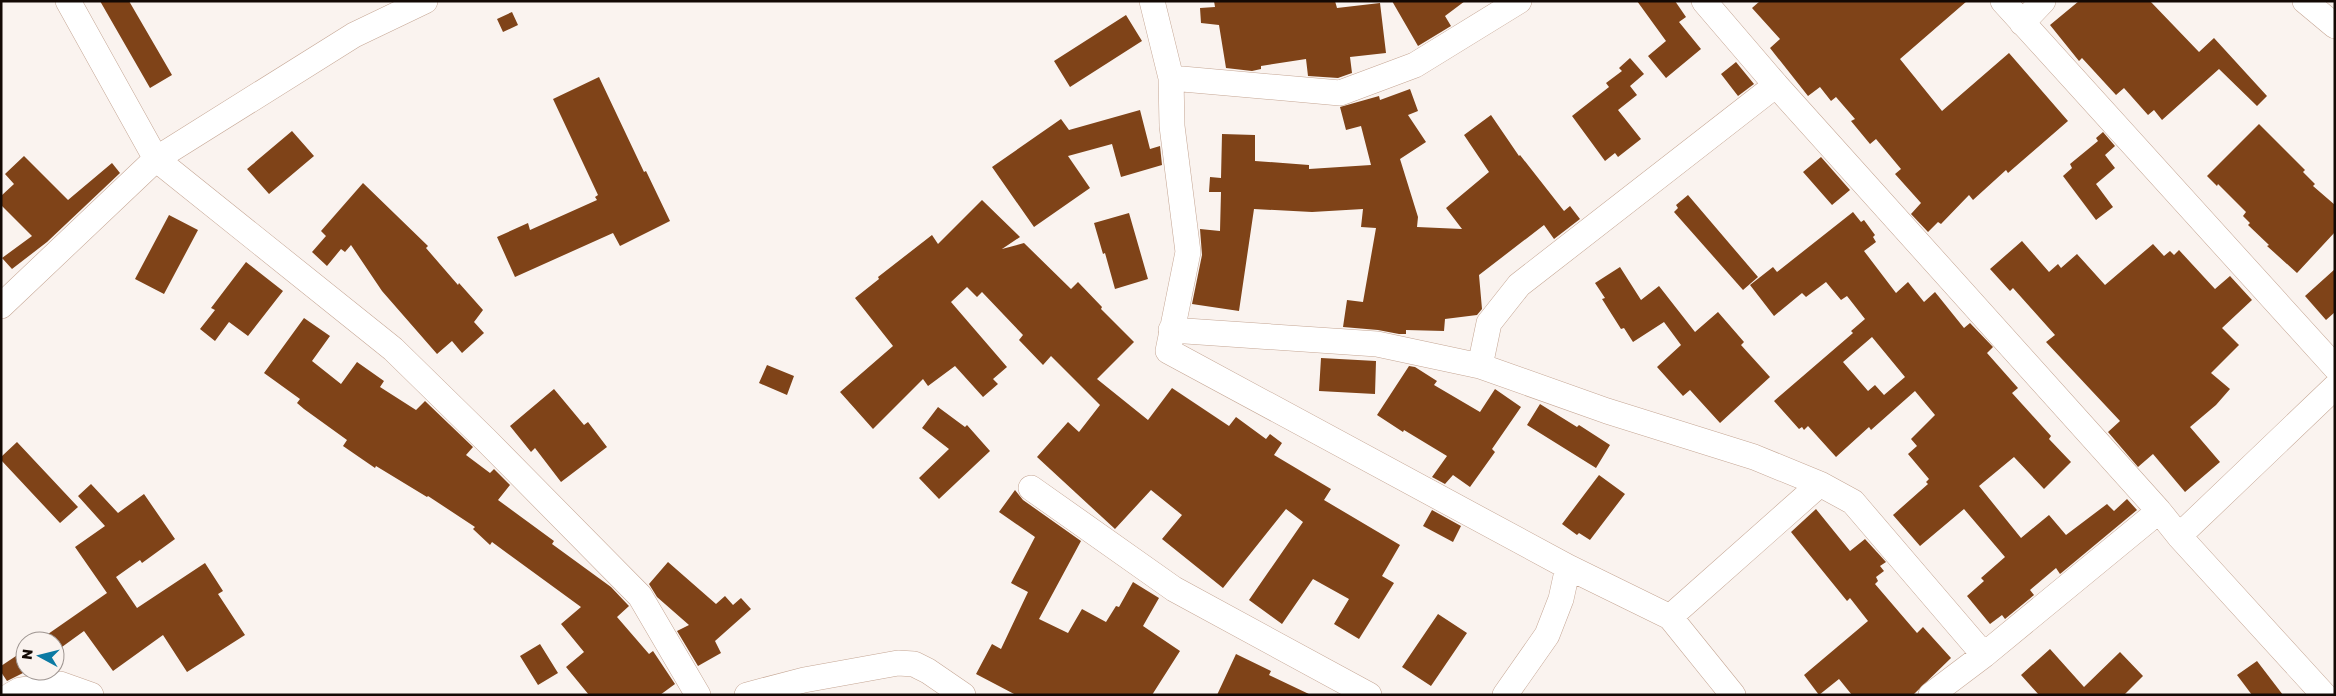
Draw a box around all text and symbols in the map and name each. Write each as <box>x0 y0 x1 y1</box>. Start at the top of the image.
north arrow <box>15 631 65 681</box>
text: N <box>18 648 36 661</box>

